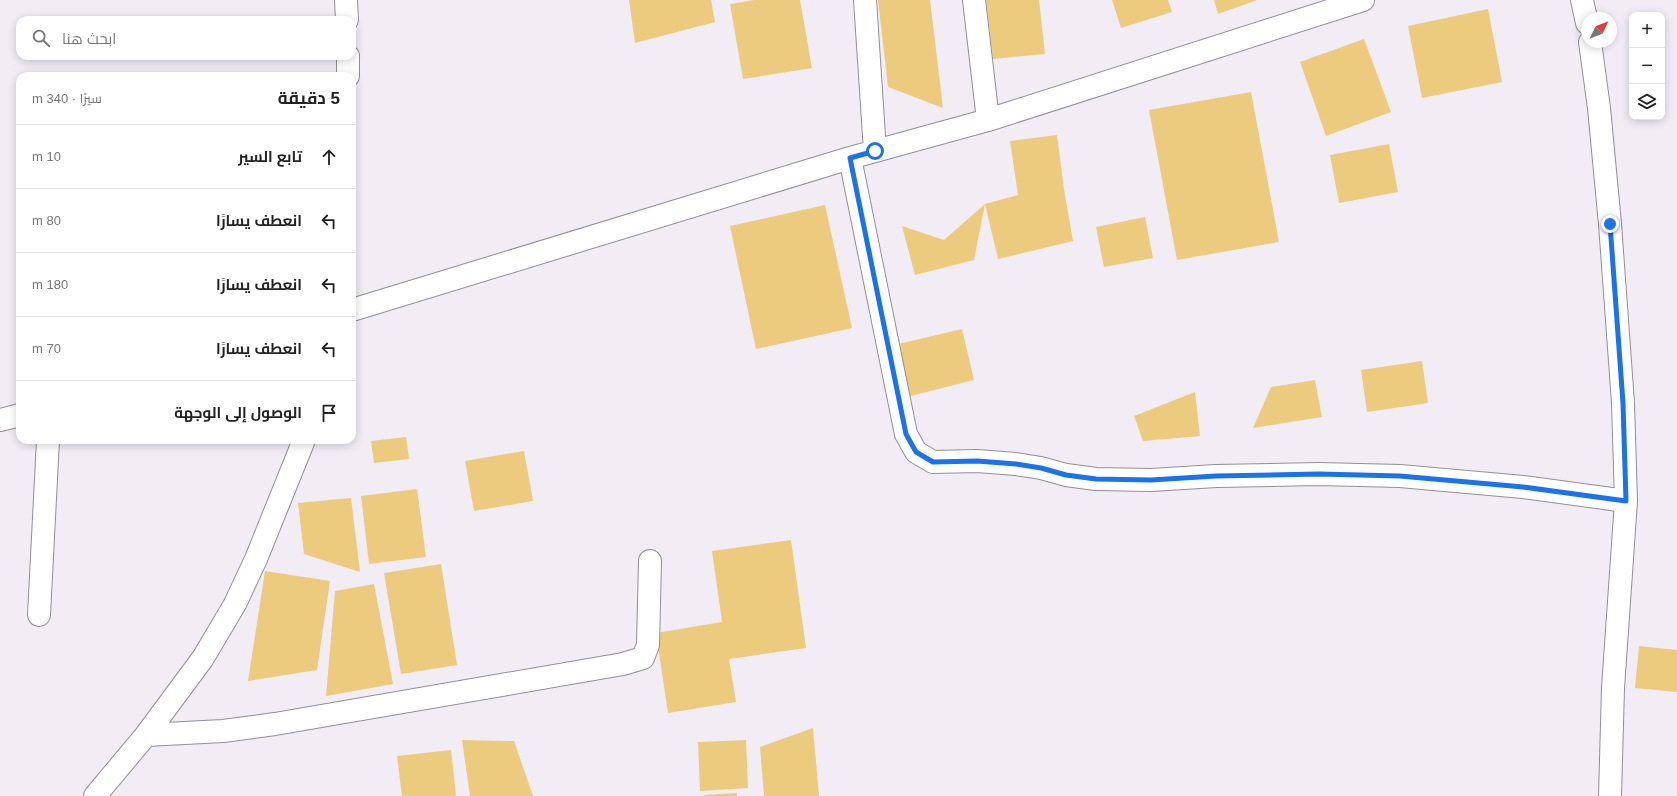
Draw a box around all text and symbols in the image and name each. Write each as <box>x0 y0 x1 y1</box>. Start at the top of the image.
north arrow <box>1581 12 1617 48</box>
map controls <box>1629 12 1665 120</box>
button: + <box>1629 12 1665 48</box>
search box <box>16 16 356 60</box>
icon: search <box>30 27 52 49</box>
text: ابحث هنا <box>62 30 116 47</box>
button: − <box>1629 48 1665 84</box>
button: layers <box>1629 84 1665 120</box>
text: 5 دقيقة <box>278 89 340 108</box>
text: سيرًا · 340 m <box>32 91 102 106</box>
route start <box>866 142 884 160</box>
icon: ahead <box>318 146 340 168</box>
text: تابع السير <box>238 148 302 165</box>
text: 10 m <box>32 149 61 164</box>
icon: left <box>318 210 340 232</box>
text: انعطف يسارًا <box>216 212 302 229</box>
text: 80 m <box>32 213 61 228</box>
route end <box>1601 215 1619 233</box>
icon: left <box>318 274 340 296</box>
text: انعطف يسارًا <box>216 276 302 293</box>
text: 180 m <box>32 277 68 292</box>
icon: left <box>318 338 340 360</box>
text: انعطف يسارًا <box>216 340 302 357</box>
text: 70 m <box>32 341 61 356</box>
icon: arrive <box>318 402 340 424</box>
text: الوصول إلى الوجهة <box>174 404 302 421</box>

